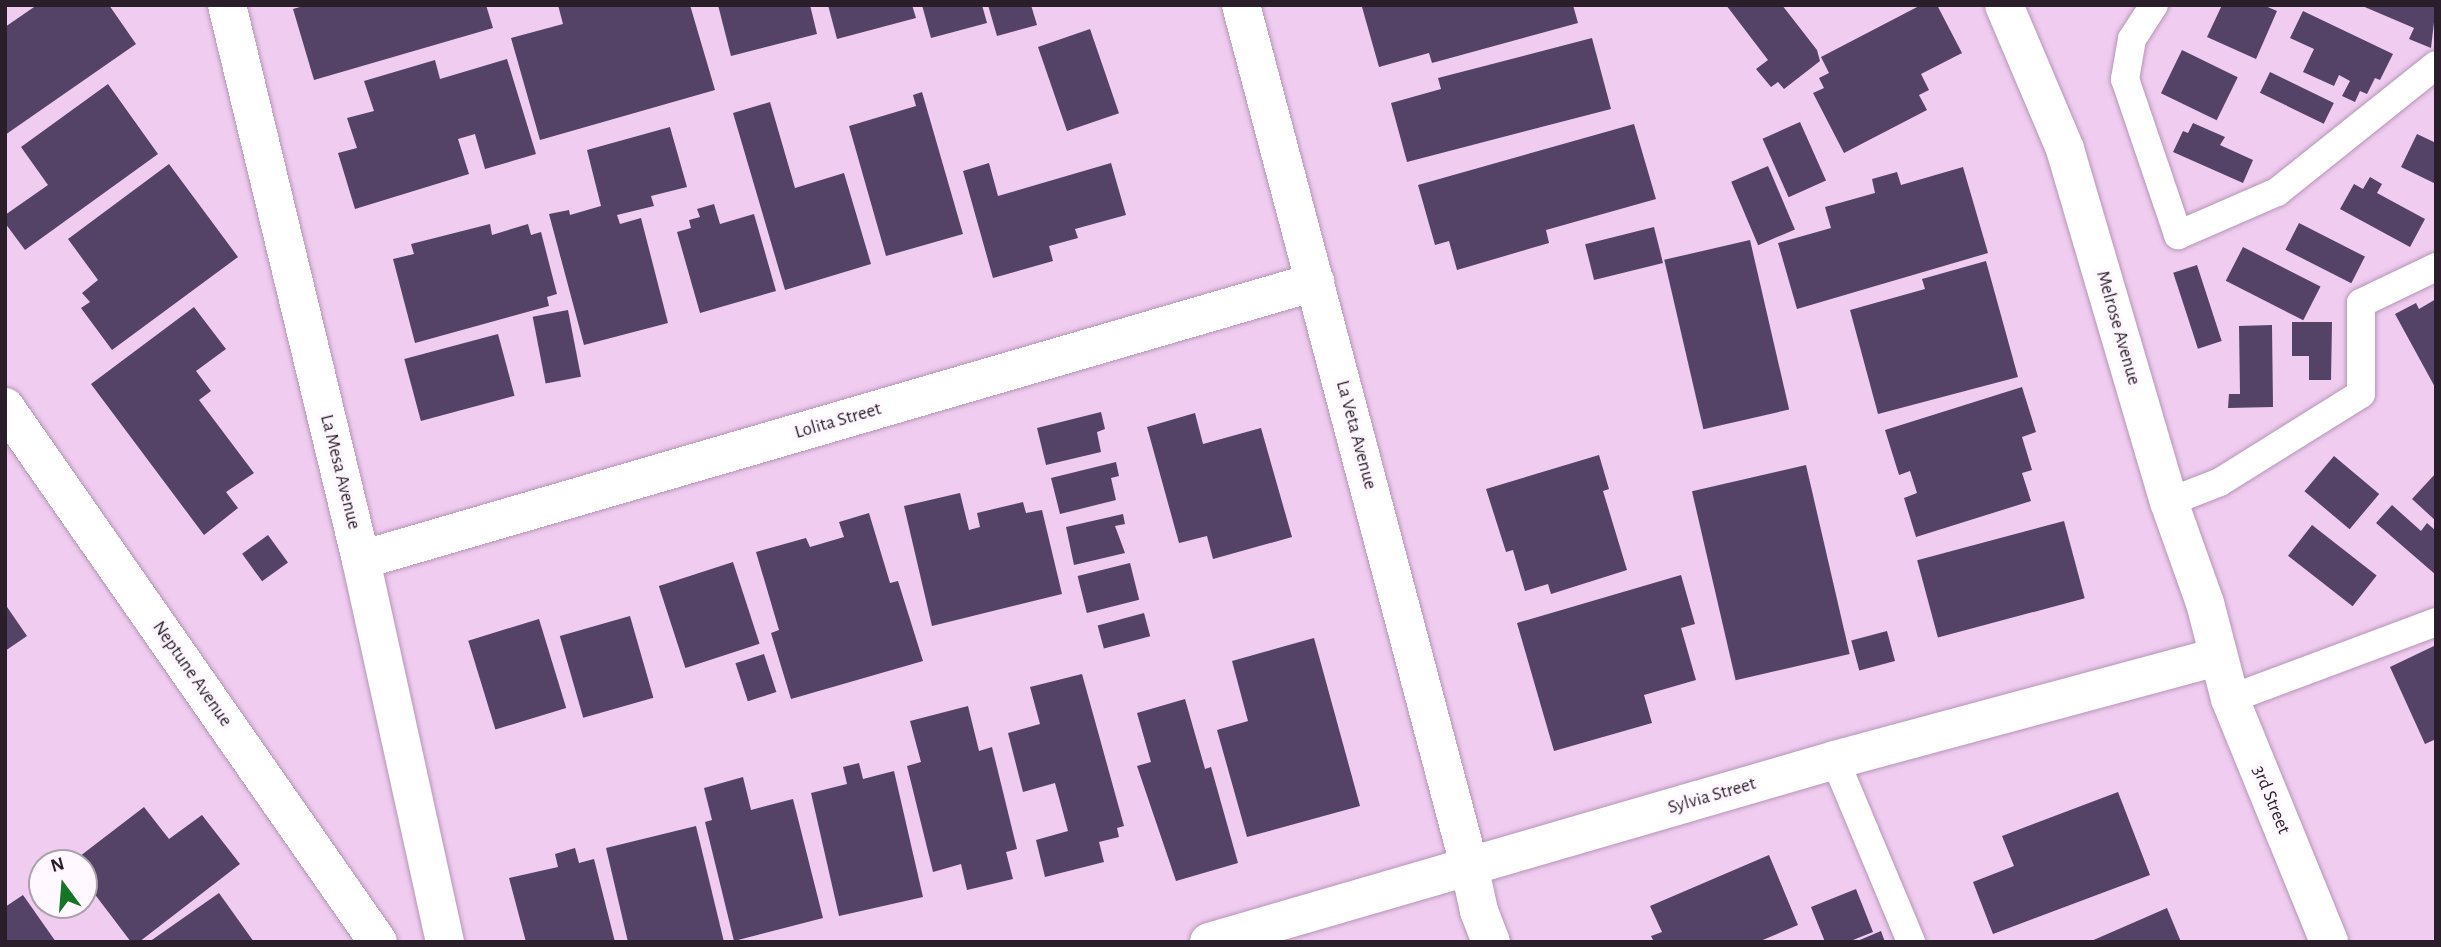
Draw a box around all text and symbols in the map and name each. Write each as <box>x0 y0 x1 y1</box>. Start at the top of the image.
street label: Melrose Avenue <box>2091 268 2145 388</box>
street label: La Veta Avenue <box>1331 378 1381 492</box>
street label: Lolita Street <box>792 398 884 444</box>
street label: La Mesa Avenue <box>315 412 365 532</box>
street label: Neptune Avenue <box>147 617 237 731</box>
street label: 3rd Street <box>2247 763 2295 837</box>
street label: Sylvia Street <box>1665 773 1759 819</box>
north arrow <box>28 849 98 919</box>
text: N <box>49 854 67 876</box>

